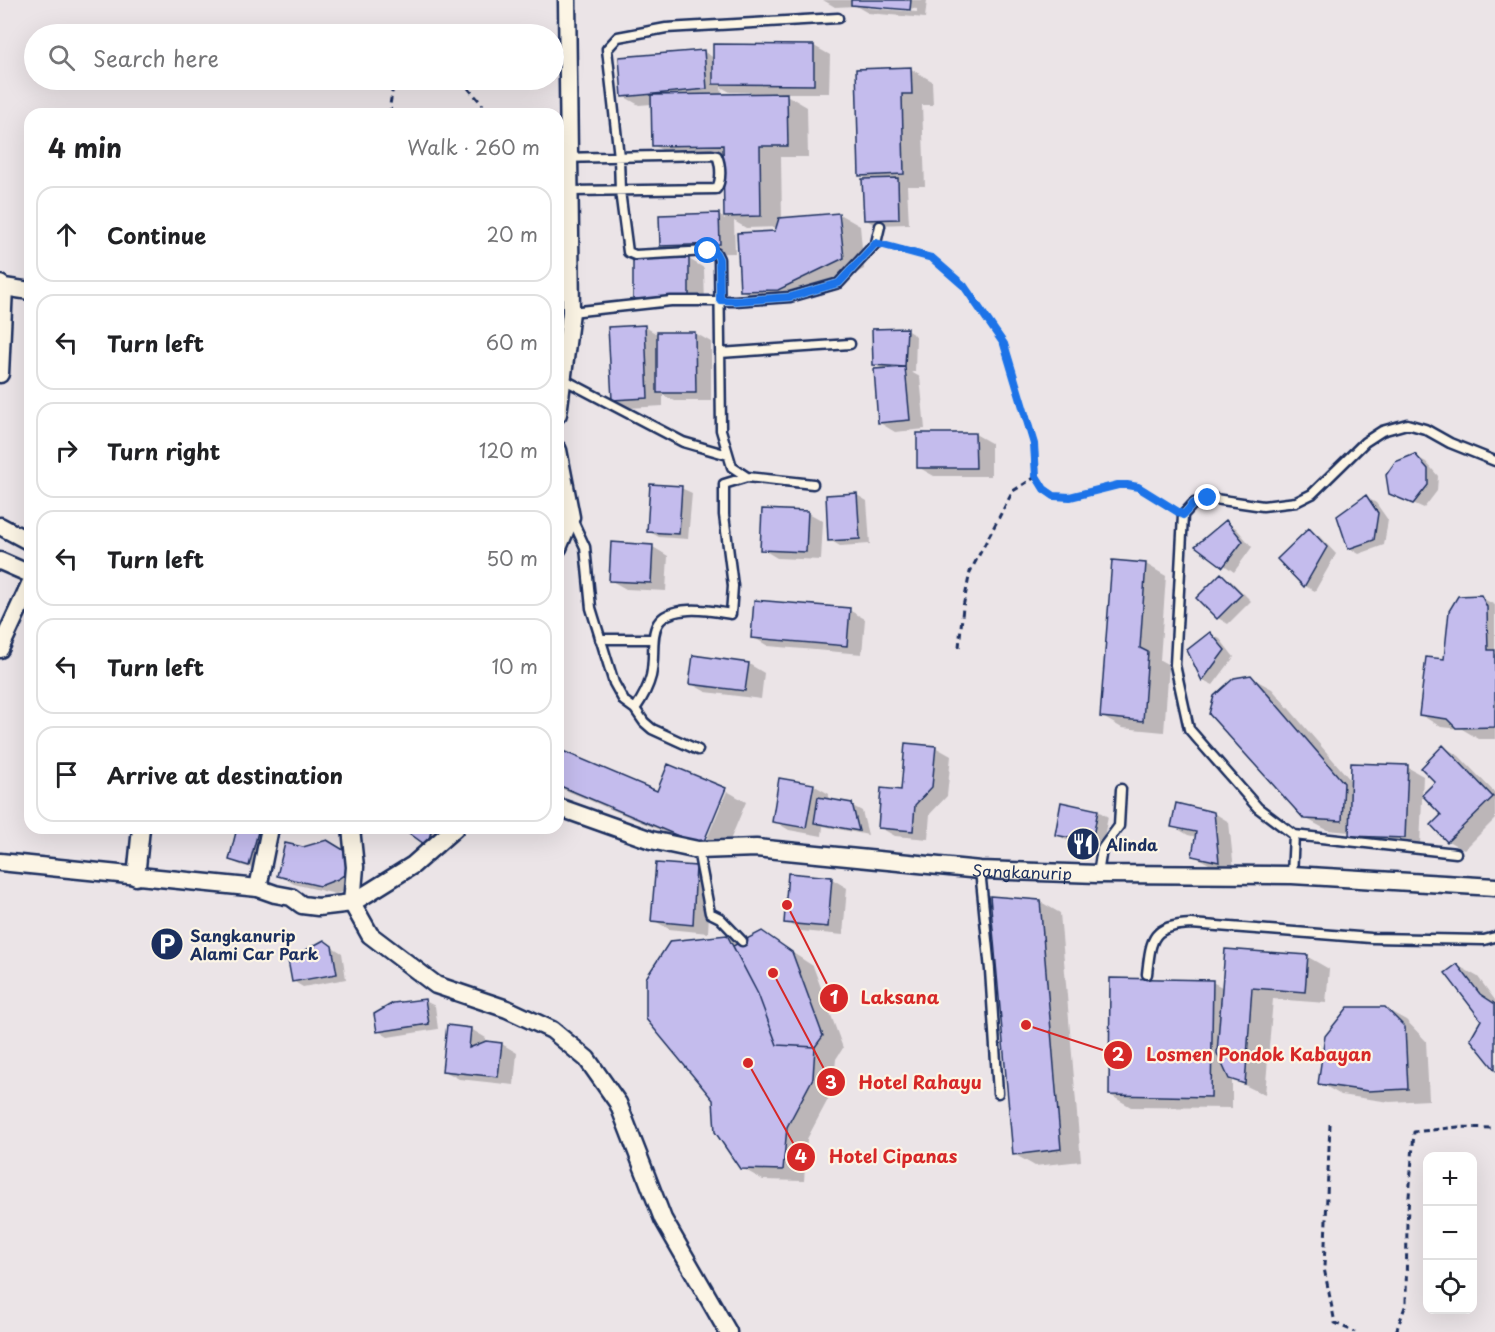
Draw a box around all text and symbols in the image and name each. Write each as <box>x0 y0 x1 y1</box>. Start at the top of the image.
search box <box>24 24 564 90</box>
icon: search <box>45 41 78 74</box>
text: Search here <box>93 41 219 74</box>
text: 4 min <box>48 128 122 167</box>
text: Walk · 260 m <box>407 132 540 162</box>
icon: ahead <box>50 218 83 251</box>
text: Continue <box>107 218 206 251</box>
text: 20 m <box>486 219 538 249</box>
route start <box>694 237 720 263</box>
icon: left <box>50 326 83 359</box>
text: Turn left <box>107 326 204 359</box>
text: 60 m <box>486 327 538 357</box>
icon: right <box>50 434 83 467</box>
text: Turn right <box>107 434 220 467</box>
text: 120 m <box>479 435 538 465</box>
route end <box>1194 484 1220 510</box>
icon: left <box>50 542 83 575</box>
text: Turn left <box>107 542 204 575</box>
text: 50 m <box>486 543 538 573</box>
icon: left <box>50 650 83 683</box>
text: Turn left <box>107 650 204 683</box>
text: 10 m <box>491 651 538 681</box>
icon: arrive <box>50 758 83 791</box>
text: Arrive at destination <box>107 758 343 791</box>
restaurant icon: Alinda <box>1065 826 1101 862</box>
place label: Alinda <box>1105 832 1158 856</box>
street label: Sangkanurip <box>971 857 1073 885</box>
place label: Sangkanurip Alami Car Park <box>189 923 319 965</box>
parking icon: Sangkanurip Alami Car Park <box>149 926 185 962</box>
callout: Laksana <box>819 980 951 1016</box>
text: 1 <box>830 983 839 1010</box>
text: Laksana <box>861 983 940 1010</box>
callout: Losmen Pondok Kabayan <box>1103 1037 1386 1073</box>
text: 2 <box>1112 1040 1125 1067</box>
text: Losmen Pondok Kabayan <box>1146 1040 1372 1067</box>
callout: Hotel Rahayu <box>816 1064 993 1100</box>
text: 3 <box>825 1068 837 1095</box>
text: Hotel Rahayu <box>858 1068 982 1095</box>
callout: Hotel Cipanas <box>786 1139 970 1175</box>
text: 4 <box>795 1142 807 1169</box>
text: Hotel Cipanas <box>829 1142 958 1169</box>
map controls <box>1423 1152 1477 1314</box>
button: + <box>1423 1152 1477 1206</box>
button: − <box>1423 1206 1477 1260</box>
button: locate <box>1423 1260 1477 1314</box>

